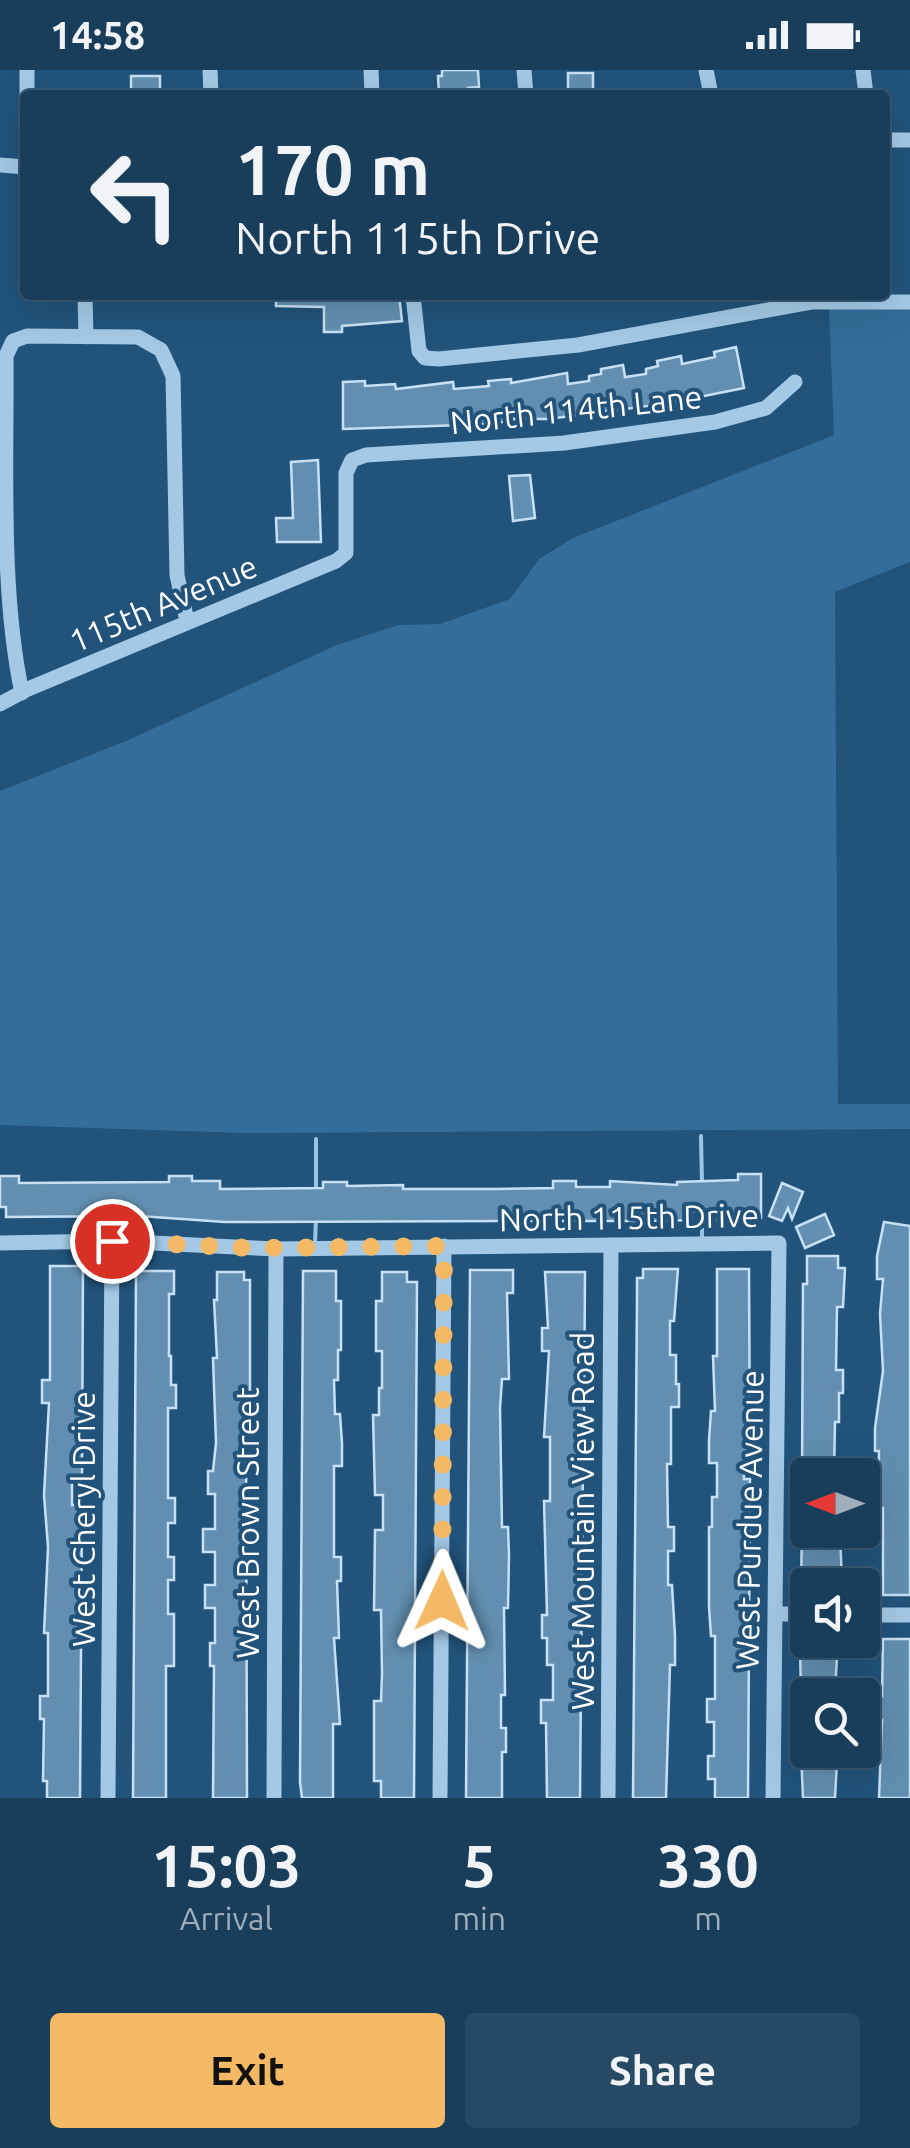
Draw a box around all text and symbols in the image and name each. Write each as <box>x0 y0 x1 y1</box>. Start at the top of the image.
text: 14:58 <box>50 14 145 56</box>
icon: left <box>70 130 200 260</box>
text: 170 m <box>235 130 430 208</box>
text: North 115th Drive <box>235 212 600 263</box>
street label: North 114th Lane <box>448 378 704 440</box>
street label: 115th Avenue <box>64 547 262 659</box>
street label: North 115th Drive <box>499 1197 759 1237</box>
pin <box>70 1199 155 1284</box>
icon: arrive <box>85 1214 140 1269</box>
street label: West Mountain View Road <box>564 1332 600 1710</box>
street label: West Purdue Avenue <box>728 1370 770 1670</box>
street label: West Brown Street <box>229 1387 265 1659</box>
street label: West Cheryl Drive <box>65 1391 101 1647</box>
north arrow <box>790 1458 880 1548</box>
map controls <box>790 1458 880 1768</box>
position arrow <box>390 1549 494 1653</box>
button: sound <box>790 1568 880 1658</box>
button: search <box>790 1678 880 1768</box>
text: 15:03 <box>151 1831 301 1898</box>
text: 5 <box>462 1831 496 1898</box>
text: 330 <box>657 1831 759 1898</box>
text: Arrival <box>180 1900 273 1936</box>
text: min <box>452 1900 506 1936</box>
text: m <box>694 1900 722 1936</box>
button: Exit <box>50 2013 445 2128</box>
button: Share <box>465 2013 860 2128</box>

